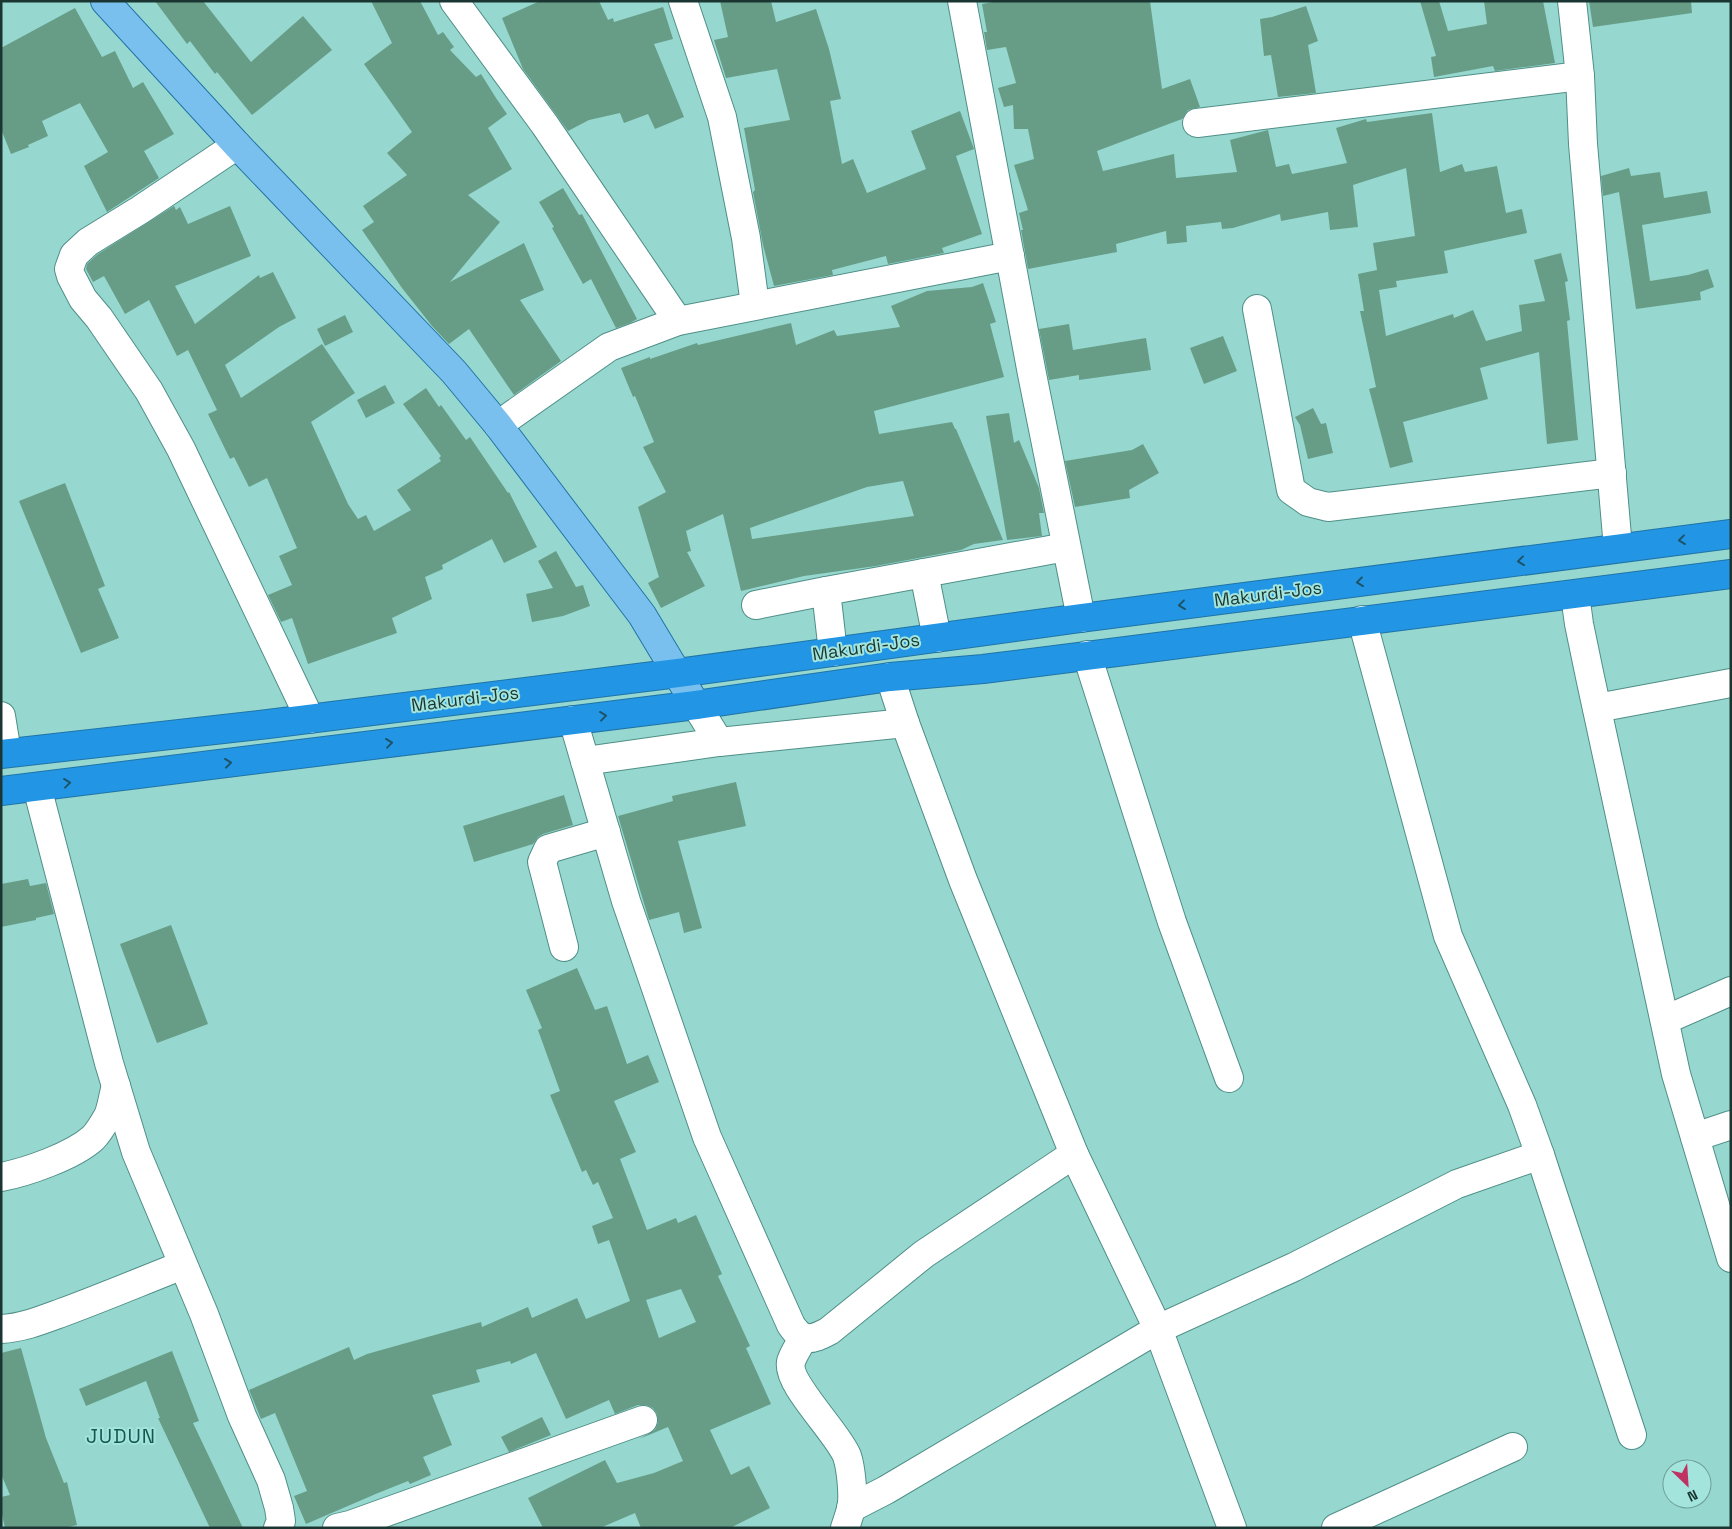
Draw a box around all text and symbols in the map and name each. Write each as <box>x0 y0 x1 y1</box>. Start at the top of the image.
one-way arrow <box>1678 534 1686 545</box>
one-way arrow <box>1517 555 1525 566</box>
street label: Makurdi-Jos <box>1213 576 1323 612</box>
one-way arrow <box>1356 576 1364 587</box>
one-way arrow <box>1177 599 1185 610</box>
street label: Makurdi-Jos <box>811 628 921 665</box>
street label: Makurdi-Jos <box>410 681 520 717</box>
one-way arrow <box>599 711 607 722</box>
one-way arrow <box>386 738 394 749</box>
one-way arrow <box>225 758 233 769</box>
one-way arrow <box>63 778 71 789</box>
district label: JUDUN <box>86 1423 156 1449</box>
north arrow <box>1662 1459 1712 1509</box>
text: N <box>1684 1486 1701 1506</box>

